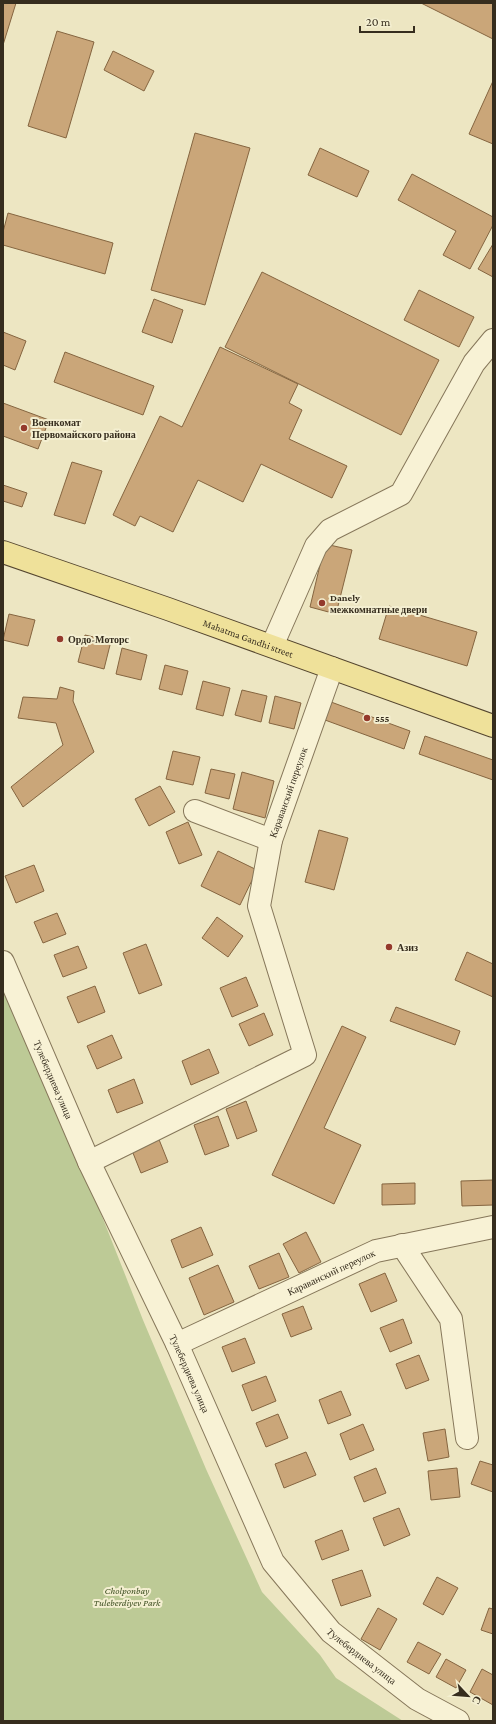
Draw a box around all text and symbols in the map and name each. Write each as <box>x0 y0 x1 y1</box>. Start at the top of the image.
scale bar <box>360 8 414 34</box>
text: 20 m <box>366 15 391 29</box>
place label: Военкомат Первомайского района <box>32 417 136 440</box>
marker: Военкомат Первомайского района <box>19 423 29 433</box>
place label: Danely межкомнатные двери <box>330 592 428 615</box>
marker: Danely межкомнатные двери <box>317 598 327 608</box>
street label: Mahatma Gandhi street <box>202 617 296 659</box>
marker: Ордо-Моторс <box>55 634 65 644</box>
place label: Ордо-Моторс <box>68 634 130 645</box>
marker: 555 <box>362 713 372 723</box>
place label: 555 <box>375 713 390 724</box>
street label: Караванский переулок <box>267 745 309 839</box>
marker: Азиз <box>384 942 394 952</box>
place label: Азиз <box>397 942 418 953</box>
street label: Тулебердиева улица <box>32 1039 76 1121</box>
street label: Караванский переулок <box>286 1247 377 1297</box>
street label: Тулебердиева улица <box>168 1332 212 1415</box>
park label: Cholponbay Tuleberdiyev Park <box>94 1585 161 1608</box>
street label: Тулебердиева улица <box>325 1626 399 1687</box>
north arrow <box>448 1676 488 1716</box>
text: С <box>470 1694 484 1707</box>

